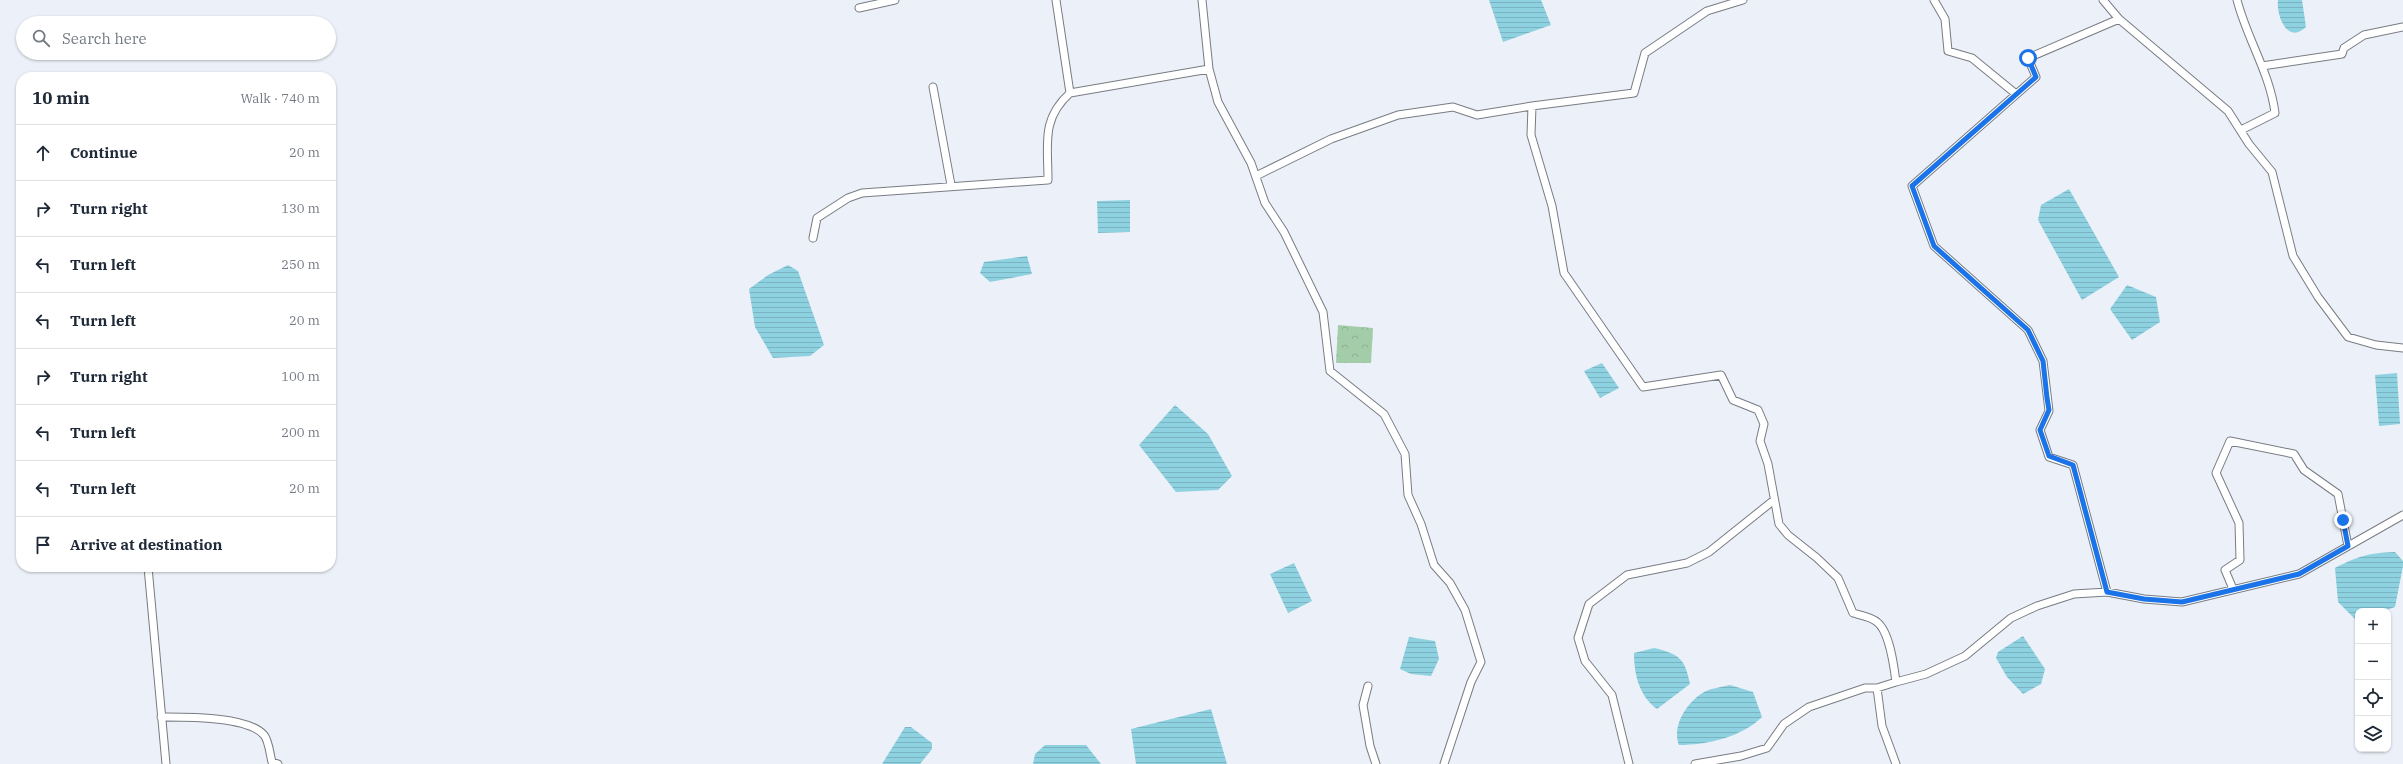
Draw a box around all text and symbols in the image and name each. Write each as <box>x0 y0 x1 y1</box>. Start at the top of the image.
search box <box>16 16 336 60</box>
icon: search <box>30 27 52 49</box>
text: Search here <box>62 29 147 48</box>
route start <box>2019 49 2037 67</box>
text: 10 min <box>32 87 90 109</box>
text: Walk · 740 m <box>241 90 320 107</box>
icon: ahead <box>32 142 54 164</box>
text: Continue <box>70 143 137 162</box>
text: 20 m <box>289 144 320 161</box>
icon: right <box>32 198 54 220</box>
text: Turn right <box>70 199 148 218</box>
text: 130 m <box>281 200 320 217</box>
icon: left <box>32 254 54 276</box>
text: Turn left <box>70 255 136 274</box>
text: 250 m <box>281 256 320 273</box>
icon: left <box>32 310 54 332</box>
text: Turn left <box>70 311 136 330</box>
text: 20 m <box>289 312 320 329</box>
icon: right <box>32 366 54 388</box>
text: Turn right <box>70 367 148 386</box>
text: 100 m <box>281 368 320 385</box>
icon: left <box>32 422 54 444</box>
text: Turn left <box>70 423 136 442</box>
text: 200 m <box>281 424 320 441</box>
icon: left <box>32 478 54 500</box>
text: Turn left <box>70 479 136 498</box>
text: 20 m <box>289 480 320 497</box>
route end <box>2334 511 2352 529</box>
icon: arrive <box>32 534 54 556</box>
text: Arrive at destination <box>70 535 222 554</box>
map controls <box>2355 608 2391 752</box>
button: + <box>2355 608 2391 644</box>
button: − <box>2355 644 2391 680</box>
button: locate <box>2355 680 2391 716</box>
button: layers <box>2355 716 2391 752</box>

